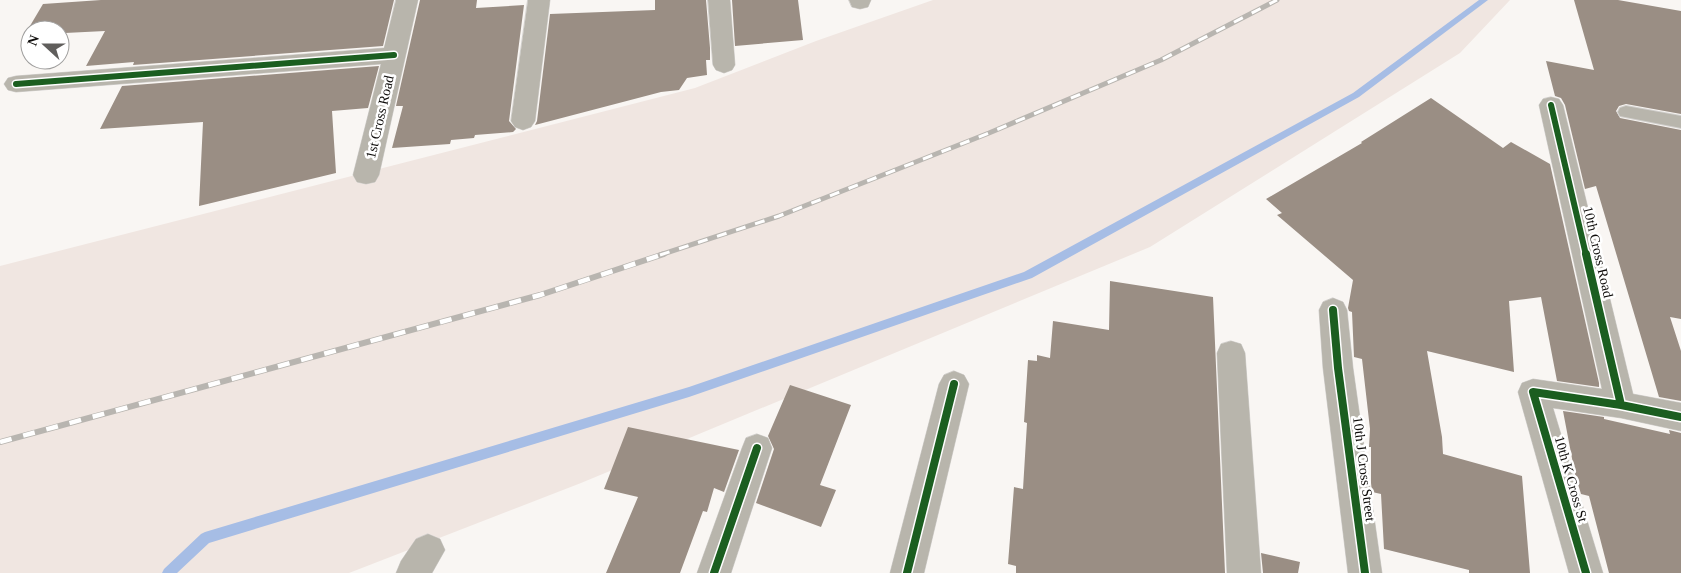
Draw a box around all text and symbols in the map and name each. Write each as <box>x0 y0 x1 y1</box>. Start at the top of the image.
north arrow <box>20 20 70 70</box>
text: N <box>25 33 42 48</box>
street label: 1st Cross Road <box>363 74 397 160</box>
street label: 10th Cross Road <box>1580 205 1616 299</box>
street label: 10th J Cross Street <box>1350 416 1378 522</box>
street label: 10th K Cross St <box>1552 434 1591 524</box>

